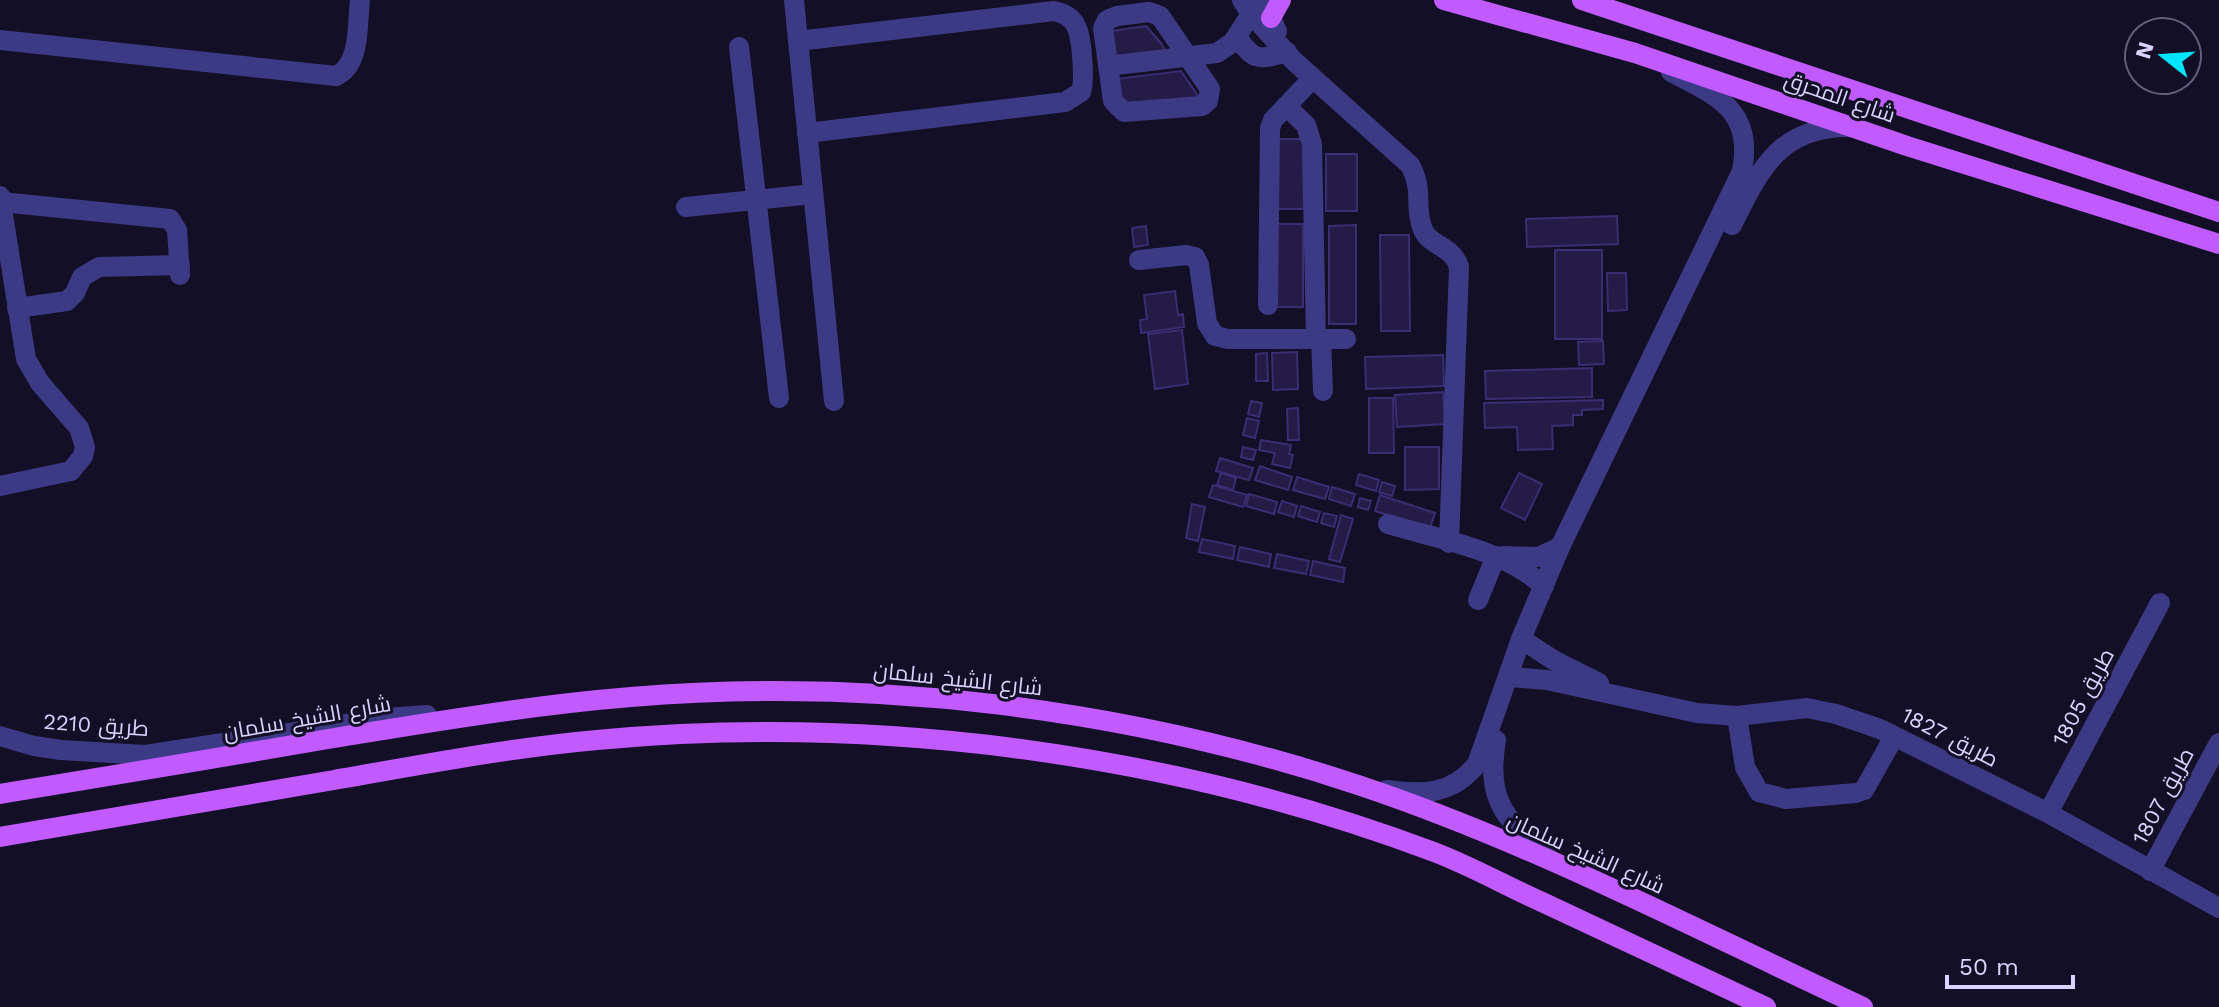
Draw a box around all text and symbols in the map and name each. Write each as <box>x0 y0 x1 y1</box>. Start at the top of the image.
north arrow <box>2123 16 2203 96</box>
text: N <box>2130 39 2159 62</box>
street label: شارع المحرق <box>1781 66 1899 130</box>
street label: طريق 1805 <box>2047 644 2120 750</box>
street label: شارع الشيخ سلمان <box>872 658 1044 702</box>
street label: شارع الشيخ سلمان <box>221 691 393 747</box>
street label: طريق 1827 <box>1897 702 2002 773</box>
street label: طريق 2210 <box>42 709 150 742</box>
street label: طريق 1807 <box>2127 744 2200 849</box>
street label: شارع الشيخ سلمان <box>1503 807 1669 901</box>
scale bar <box>1947 939 2073 989</box>
text: 50 m <box>1959 953 2019 981</box>

